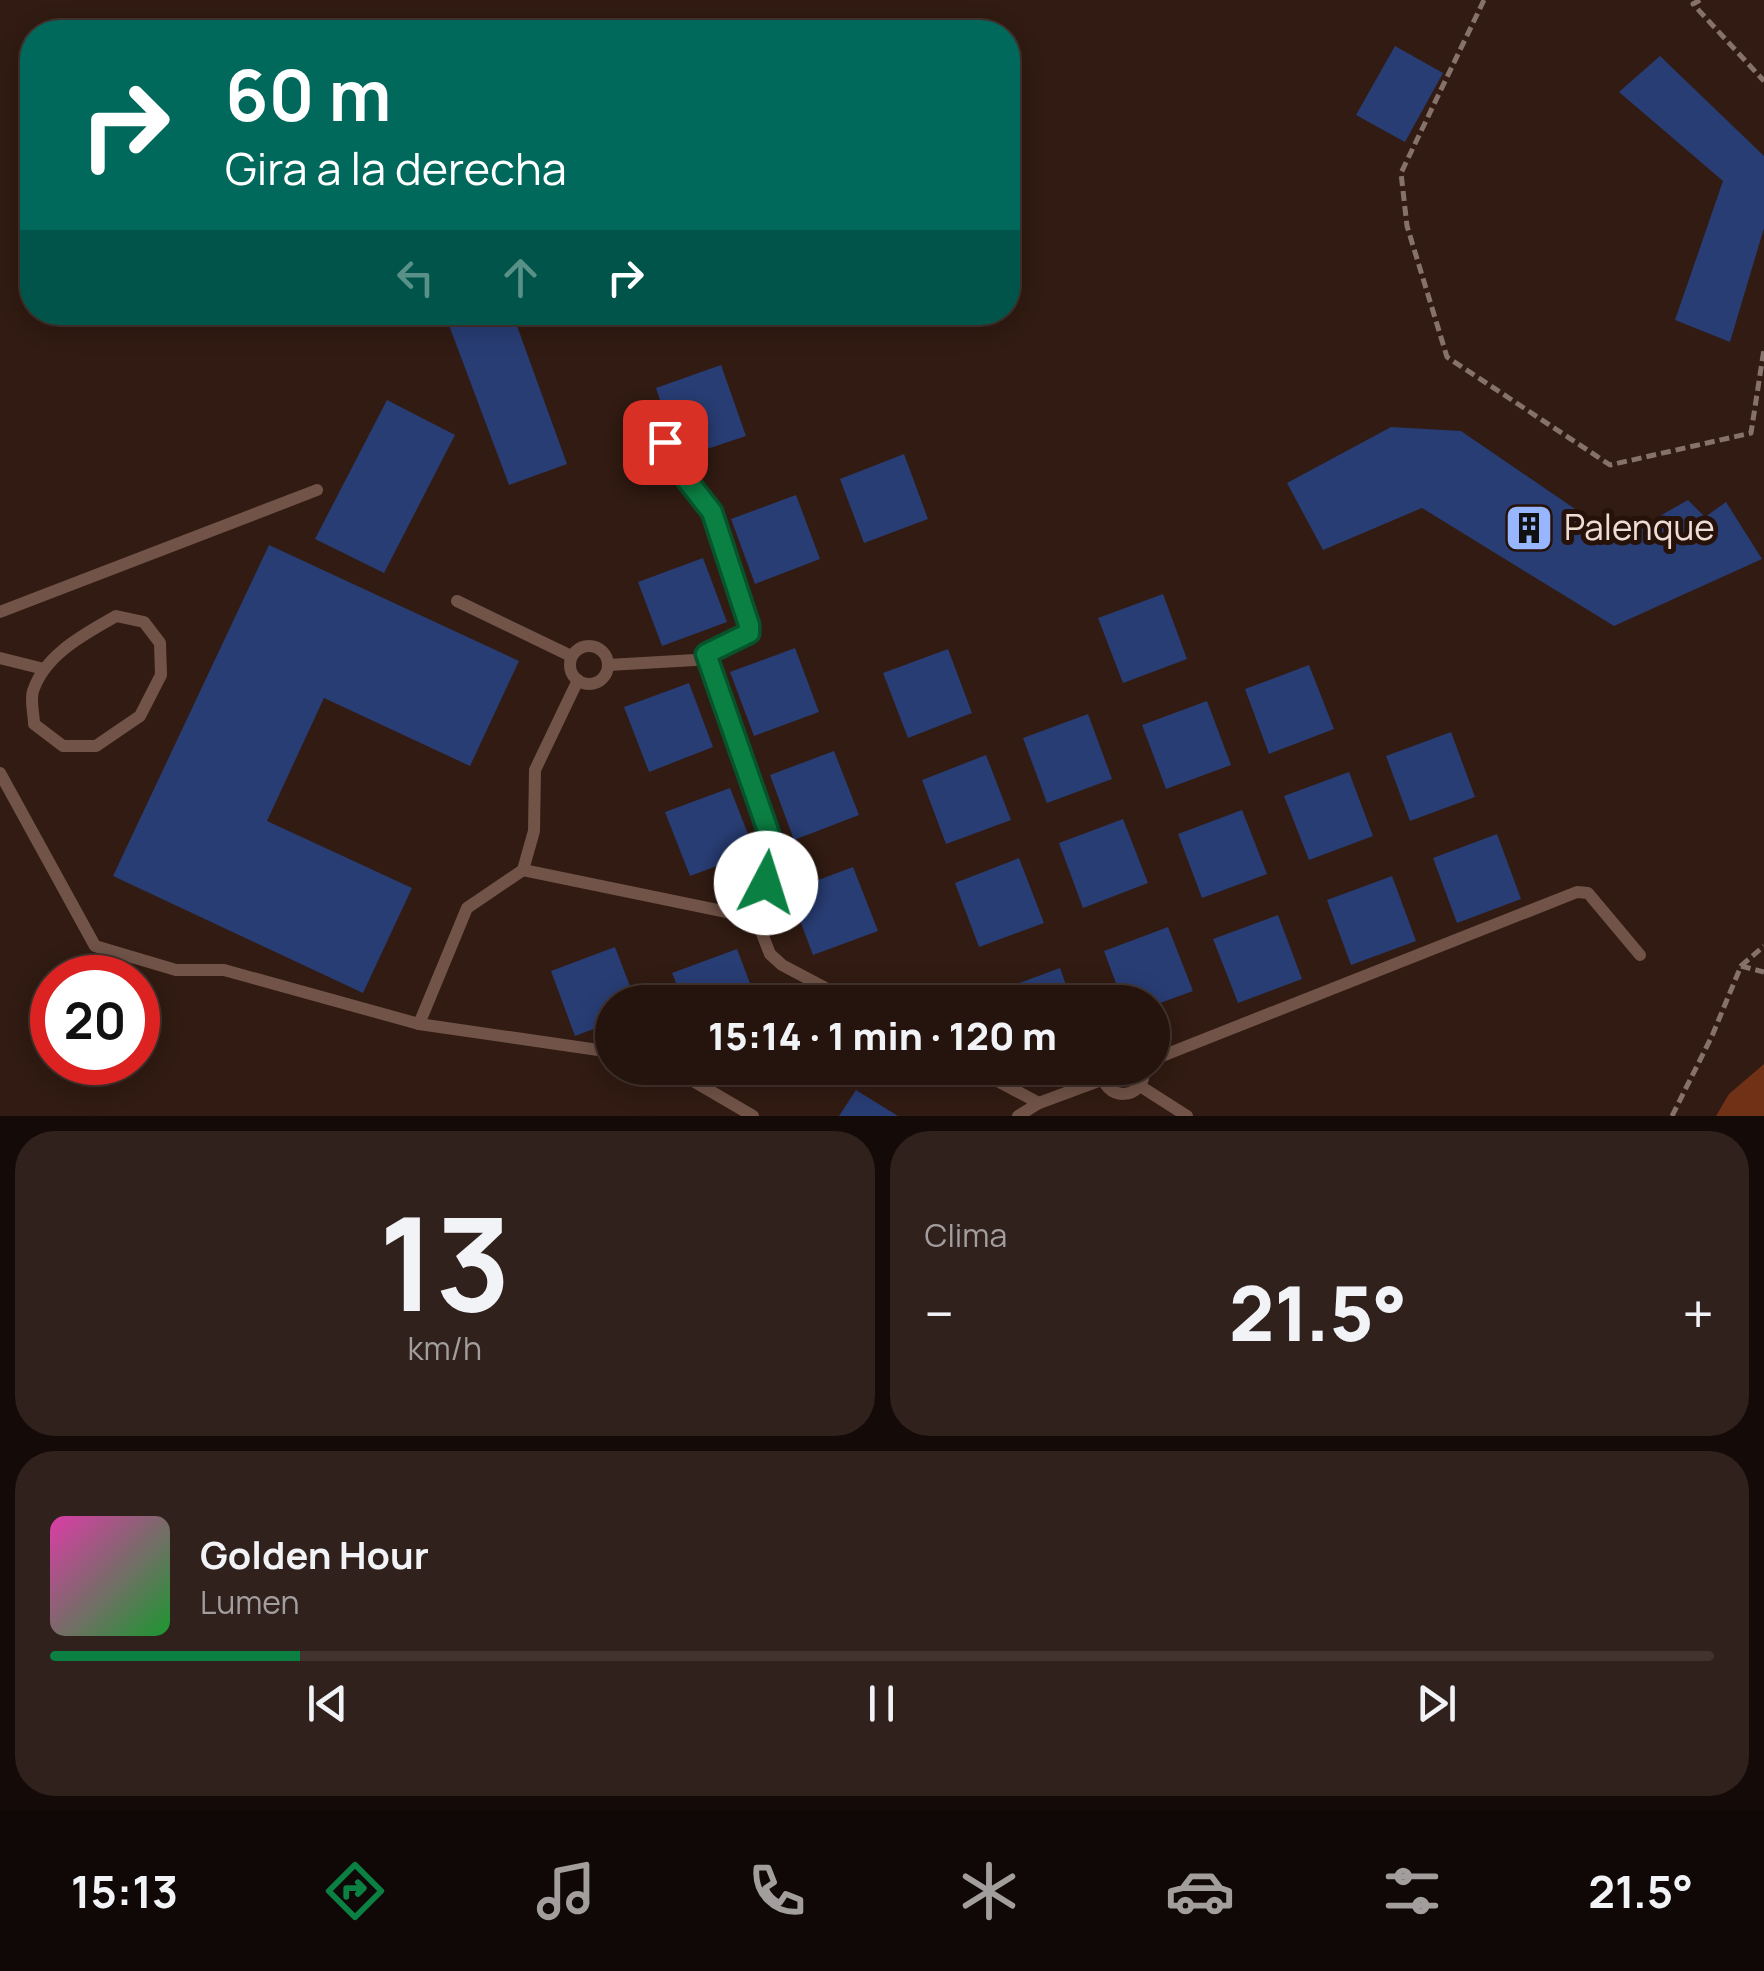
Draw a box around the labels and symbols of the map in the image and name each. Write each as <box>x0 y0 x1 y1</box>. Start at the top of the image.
pin <box>623 400 708 485</box>
building icon: Palenque <box>1503 502 1555 554</box>
place label: Palenque <box>1564 503 1715 551</box>
position arrow <box>714 831 818 935</box>
speed limit sign: 20 <box>30 955 160 1085</box>

